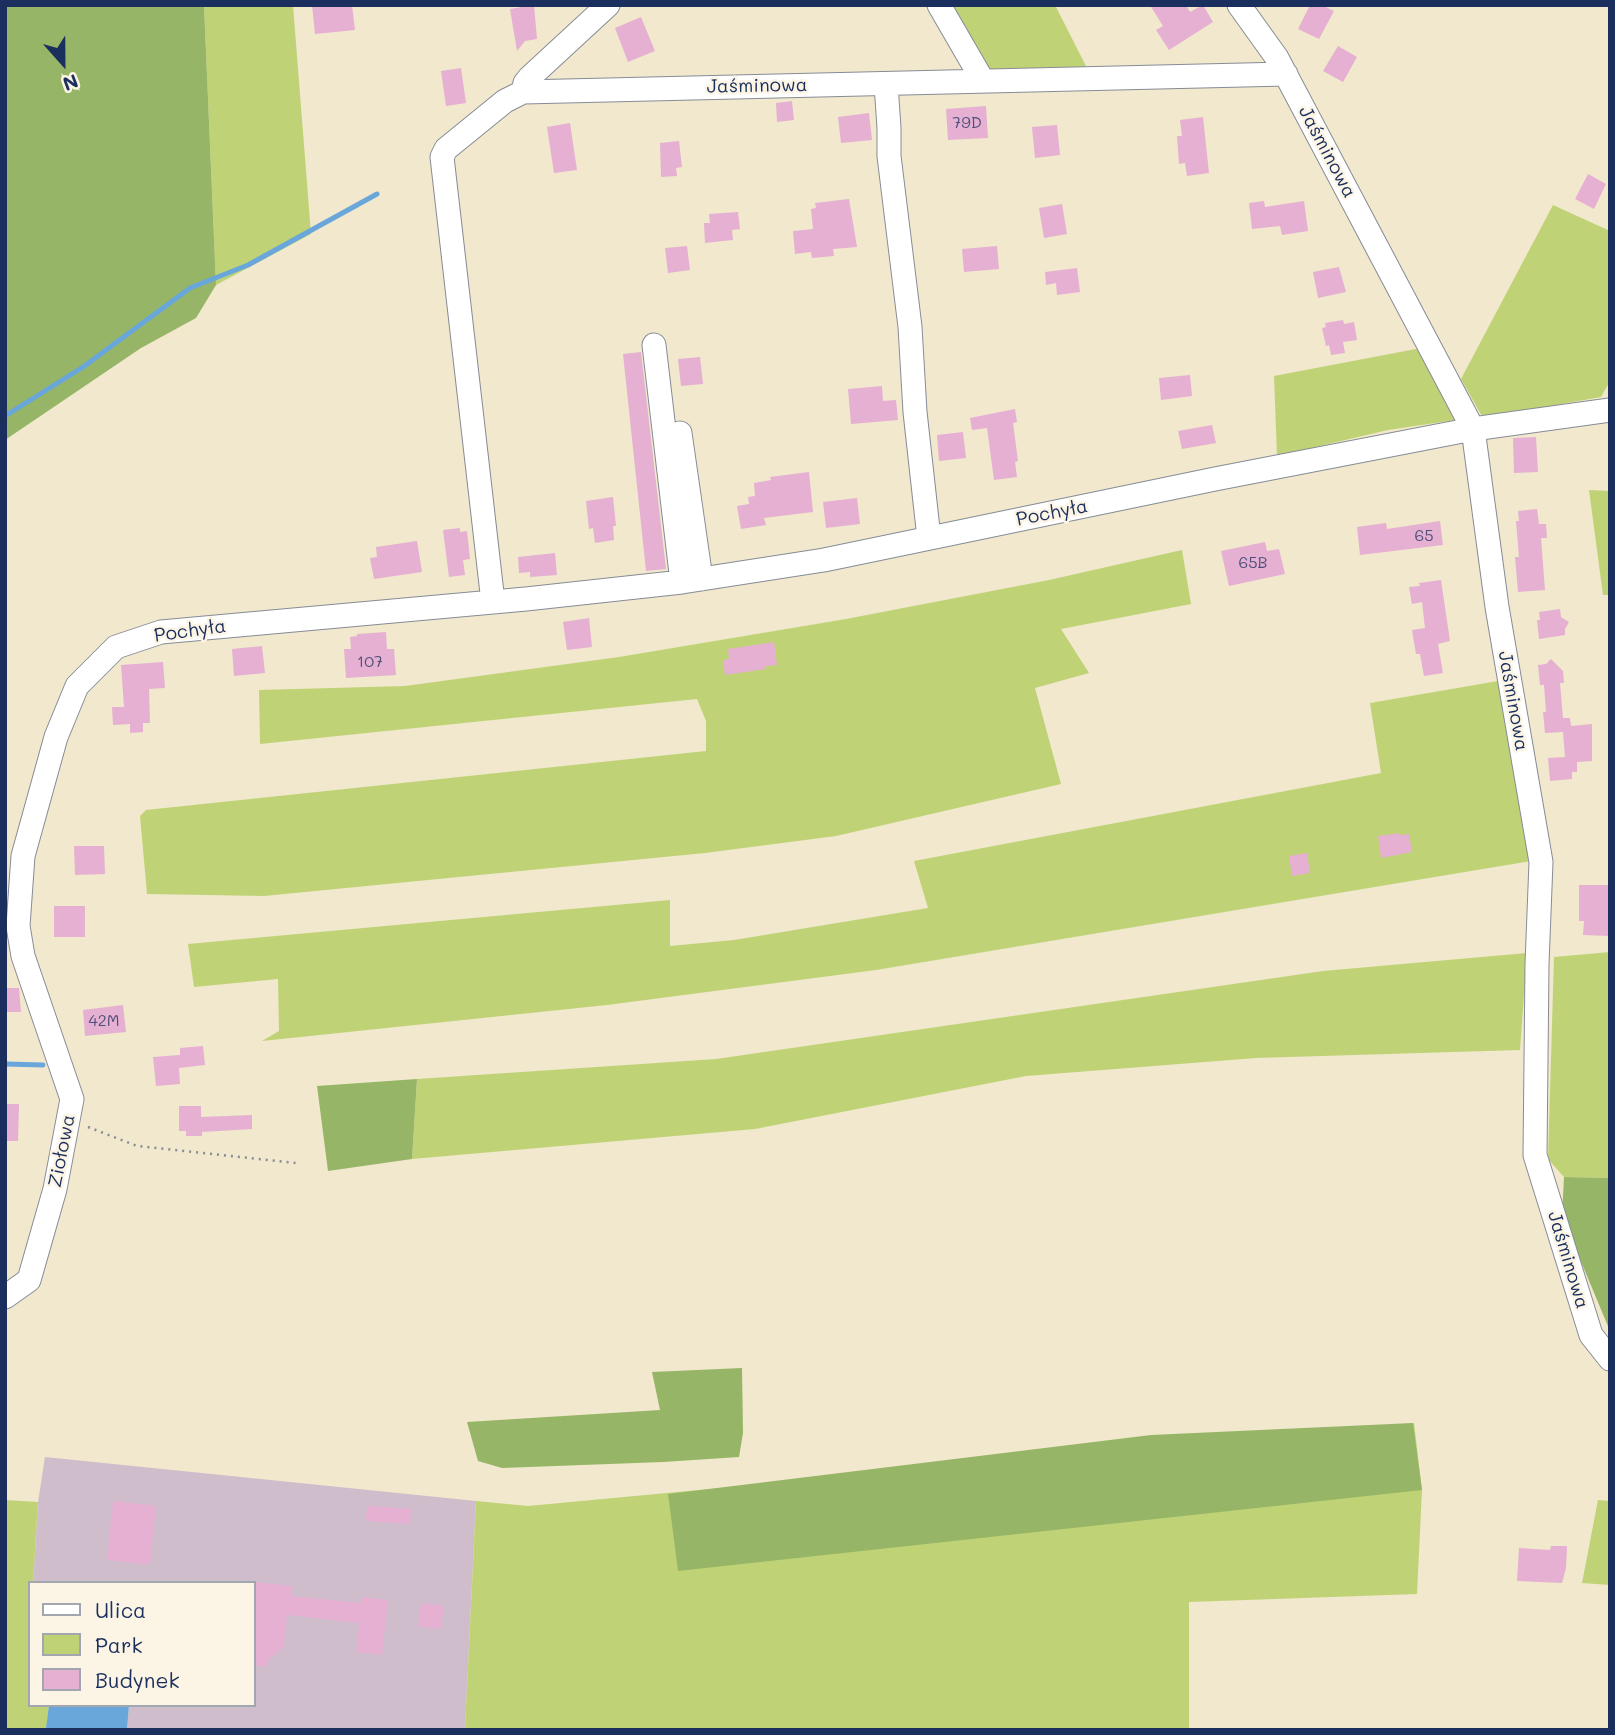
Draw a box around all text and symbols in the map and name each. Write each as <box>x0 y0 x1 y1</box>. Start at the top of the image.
north arrow <box>28 28 98 98</box>
text: N <box>60 69 82 97</box>
street label: Jaśminowa <box>706 74 808 98</box>
street label: Jaśminowa <box>1293 102 1361 202</box>
house number: 79D <box>952 113 982 133</box>
street label: Pochyła <box>1014 495 1090 531</box>
house number: 65 <box>1415 526 1433 546</box>
house number: 65B <box>1239 553 1267 573</box>
street label: Pochyła <box>153 615 227 647</box>
street label: Jaśminowa <box>1493 649 1533 753</box>
house number: 107 <box>357 652 383 672</box>
house number: 42M <box>88 1011 120 1031</box>
street label: Ziołowa <box>44 1113 80 1189</box>
street label: Jaśminowa <box>1542 1208 1594 1312</box>
legend <box>28 1581 256 1707</box>
text: Ulica <box>95 1596 146 1623</box>
text: Park <box>95 1631 143 1658</box>
text: Budynek <box>95 1666 180 1693</box>

